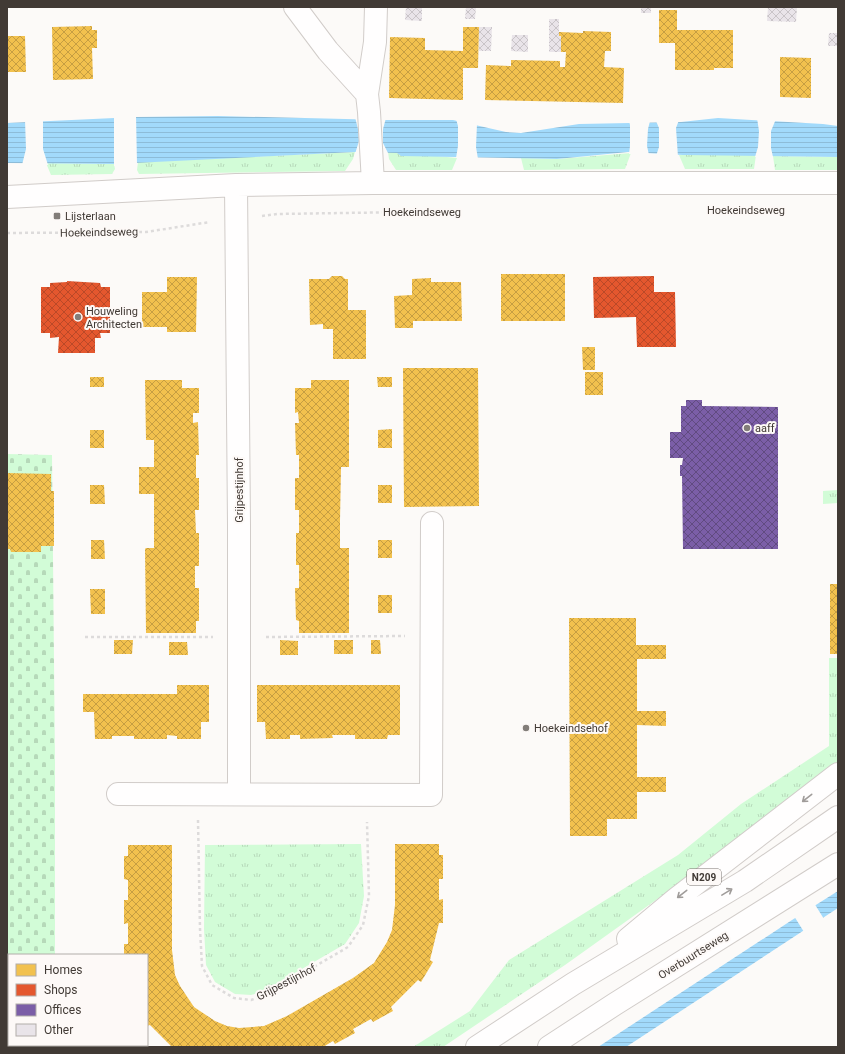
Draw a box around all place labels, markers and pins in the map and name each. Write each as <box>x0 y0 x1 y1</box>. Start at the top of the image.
place label: Lijsterlaan <box>65 210 116 223</box>
marker: Lijsterlaan <box>52 211 62 221</box>
place label: Houweling Architecten <box>86 305 142 331</box>
marker: Houweling Architecten <box>73 312 83 322</box>
place label: aaff <box>755 422 775 435</box>
marker: aaff <box>742 423 752 433</box>
place label: Hoekeindsehof <box>534 722 608 735</box>
marker: Hoekeindsehof <box>521 723 531 733</box>

